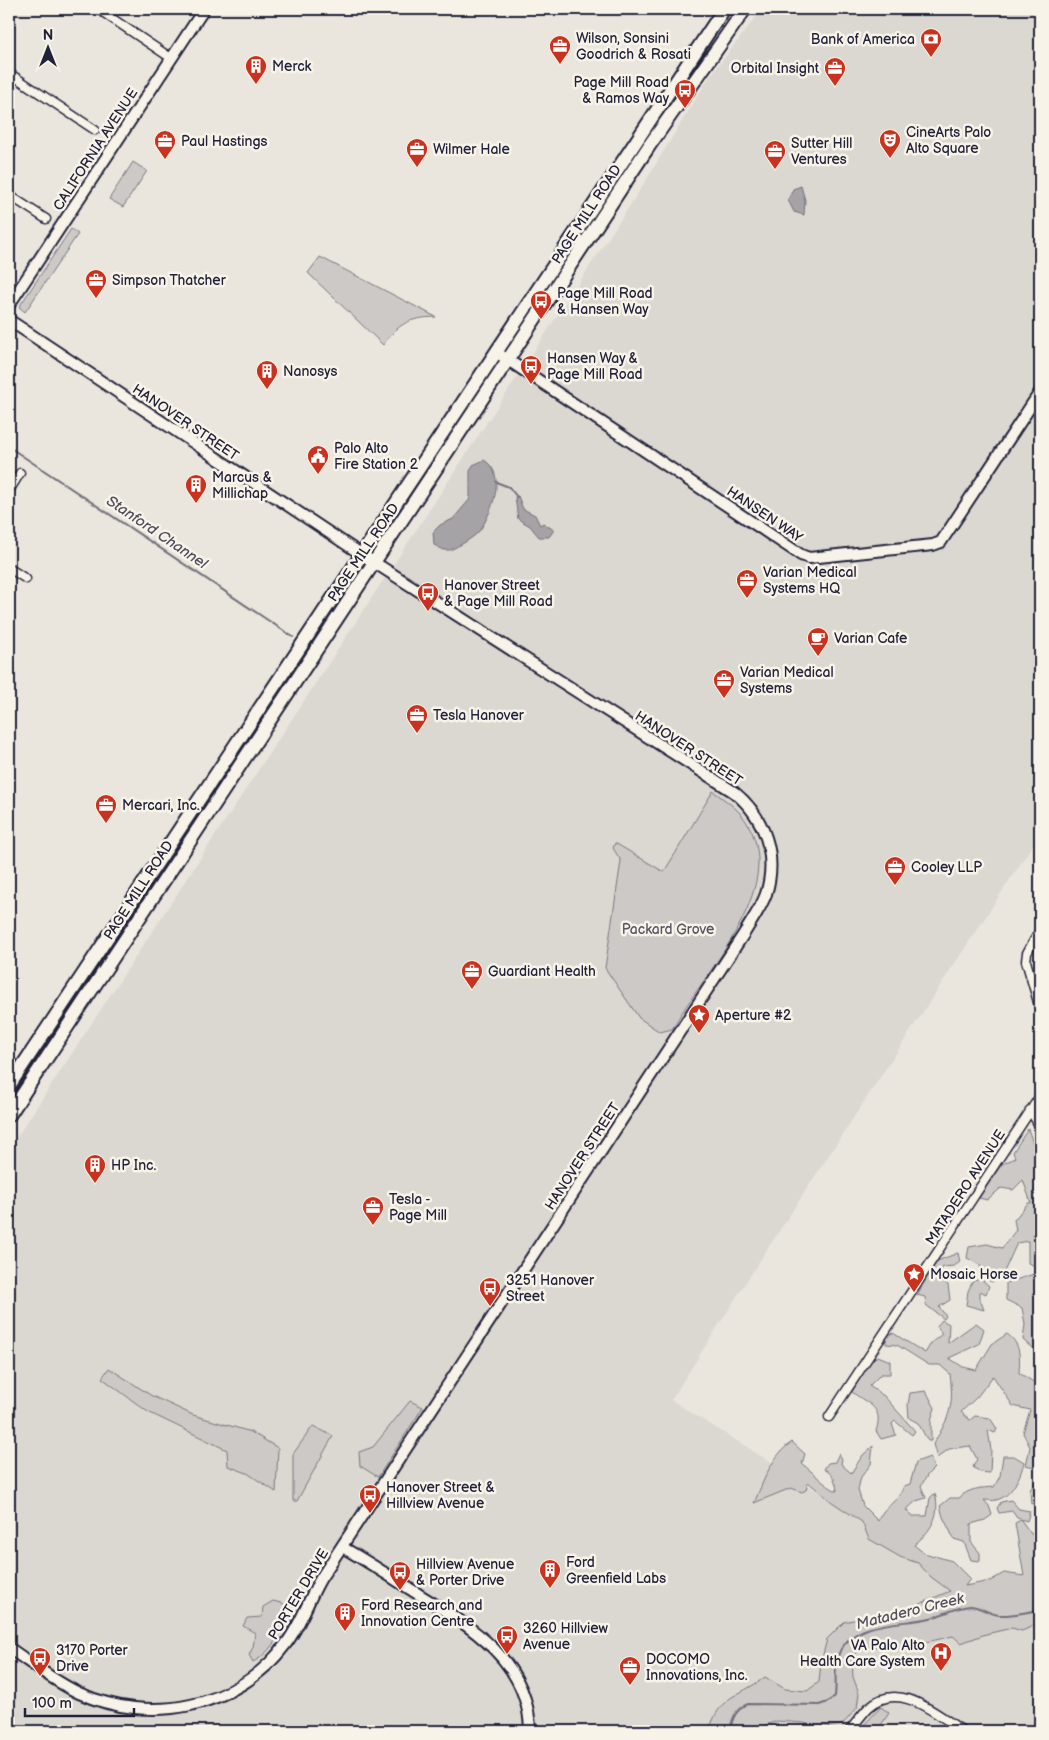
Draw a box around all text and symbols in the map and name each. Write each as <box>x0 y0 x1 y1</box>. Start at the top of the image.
north arrow <box>22 22 72 72</box>
text: N <box>43 27 53 44</box>
bank icon: Bank of America <box>919 27 943 58</box>
place label: Wilson, Sonsini Goodrich & Rosati <box>576 30 691 63</box>
place label: Bank of America <box>811 31 915 48</box>
office icon: Wilson, Sonsini Goodrich & Rosati <box>548 34 572 65</box>
building icon: Merck <box>244 54 268 85</box>
office icon: Orbital Insight <box>823 56 847 87</box>
place label: Merck <box>272 58 312 75</box>
place label: Orbital Insight <box>731 60 820 77</box>
place label: Page Mill Road & Ramos Way <box>573 74 670 107</box>
bus stop icon: Page Mill Road & Ramos Way <box>673 78 697 109</box>
street label: CALIFORNIA AVENUE <box>50 85 141 214</box>
place label: CineArts Palo Alto Square <box>906 124 991 157</box>
theatre icon: CineArts Palo Alto Square <box>878 128 902 159</box>
office icon: Paul Hastings <box>153 129 177 160</box>
place label: Paul Hastings <box>181 133 268 150</box>
place label: Sutter Hill Ventures <box>791 135 852 168</box>
office icon: Wilmer Hale <box>405 137 429 168</box>
office icon: Sutter Hill Ventures <box>763 139 787 170</box>
place label: Wilmer Hale <box>433 141 510 158</box>
street label: PAGE MILL ROAD <box>548 161 625 267</box>
office icon: Simpson Thatcher <box>84 268 108 299</box>
place label: Simpson Thatcher <box>112 272 227 289</box>
place label: Page Mill Road & Hansen Way <box>557 285 653 318</box>
bus stop icon: Page Mill Road & Hansen Way <box>529 289 553 320</box>
place label: Hansen Way & Page Mill Road <box>547 350 643 383</box>
bus stop icon: Hansen Way & Page Mill Road <box>519 354 543 385</box>
building icon: Nanosys <box>255 359 279 390</box>
place label: Nanosys <box>283 363 338 380</box>
street label: HANOVER STREET <box>129 381 243 465</box>
place label: Palo Alto Fire Station 2 <box>334 440 419 473</box>
public building icon: Palo Alto Fire Station 2 <box>306 444 330 475</box>
place label: Marcus & Millichap <box>212 469 272 502</box>
building icon: Marcus & Millichap <box>184 473 208 504</box>
street label: HANSEN WAY <box>724 483 807 546</box>
water label: Stanford Channel <box>102 492 211 574</box>
street label: PAGE MILL ROAD <box>324 500 403 605</box>
place label: Varian Medical Systems HQ <box>763 564 857 597</box>
office icon: Varian Medical Systems HQ <box>735 568 759 599</box>
place label: Hanover Street & Page Mill Road <box>444 577 553 610</box>
bus stop icon: Hanover Street & Page Mill Road <box>416 581 440 612</box>
cafe icon: Varian Cafe <box>806 626 830 657</box>
place label: Varian Cafe <box>834 630 907 647</box>
place label: Varian Medical Systems <box>740 664 834 697</box>
office icon: Varian Medical Systems <box>712 668 736 699</box>
office icon: Tesla Hanover <box>405 703 429 734</box>
place label: Tesla Hanover <box>433 707 525 724</box>
street label: HANOVER STREET <box>632 707 746 790</box>
office icon: Mercari, Inc. <box>94 793 118 824</box>
place label: Mercari, Inc. <box>122 797 200 814</box>
street label: PAGE MILL ROAD <box>100 837 177 943</box>
office icon: Cooley LLP <box>883 855 907 886</box>
place label: Cooley LLP <box>911 859 982 876</box>
park label: Packard Grove <box>622 921 714 938</box>
office icon: Guardiant Health <box>460 959 484 990</box>
place label: Guardiant Health <box>488 963 596 980</box>
place icon: Aperture #2 <box>687 1003 711 1034</box>
place label: Aperture #2 <box>715 1007 792 1024</box>
street label: HANOVER STREET <box>541 1099 624 1213</box>
street label: MATADERO AVENUE <box>922 1127 1009 1248</box>
building icon: HP Inc. <box>83 1153 107 1184</box>
place label: HP Inc. <box>111 1157 157 1174</box>
place label: Tesla - Page Mill <box>389 1191 447 1224</box>
office icon: Tesla - Page Mill <box>361 1195 385 1226</box>
place icon: Mosaic Horse <box>902 1262 926 1293</box>
place label: Mosaic Horse <box>930 1266 1018 1283</box>
place label: 3251 Hanover Street <box>506 1272 595 1305</box>
bus stop icon: 3251 Hanover Street <box>478 1276 502 1307</box>
place label: Hanover Street & Hillview Avenue <box>386 1479 495 1512</box>
bus stop icon: Hanover Street & Hillview Avenue <box>358 1483 382 1514</box>
street label: PORTER DRIVE <box>265 1546 332 1643</box>
place label: Ford Greenfield Labs <box>566 1554 666 1587</box>
place label: Hillview Avenue & Porter Drive <box>416 1556 514 1589</box>
building icon: Ford Greenfield Labs <box>538 1558 562 1589</box>
bus stop icon: Hillview Avenue & Porter Drive <box>388 1560 412 1591</box>
water label: Matadero Creek <box>854 1589 967 1634</box>
place label: Ford Research and Innovation Centre <box>361 1597 482 1630</box>
building icon: Ford Research and Innovation Centre <box>333 1601 357 1632</box>
place label: 3260 Hillview Avenue <box>523 1620 608 1653</box>
bus stop icon: 3260 Hillview Avenue <box>495 1624 519 1655</box>
place label: VA Palo Alto Health Care System <box>800 1637 925 1670</box>
hospital icon: VA Palo Alto Health Care System <box>929 1641 953 1672</box>
place label: 3170 Porter Drive <box>56 1642 128 1675</box>
bus stop icon: 3170 Porter Drive <box>28 1646 52 1677</box>
place label: DOCOMO Innovations, Inc. <box>646 1651 748 1684</box>
office icon: DOCOMO Innovations, Inc. <box>618 1655 642 1686</box>
scale bar <box>25 1685 134 1717</box>
text: 100 m <box>32 1694 72 1713</box>

